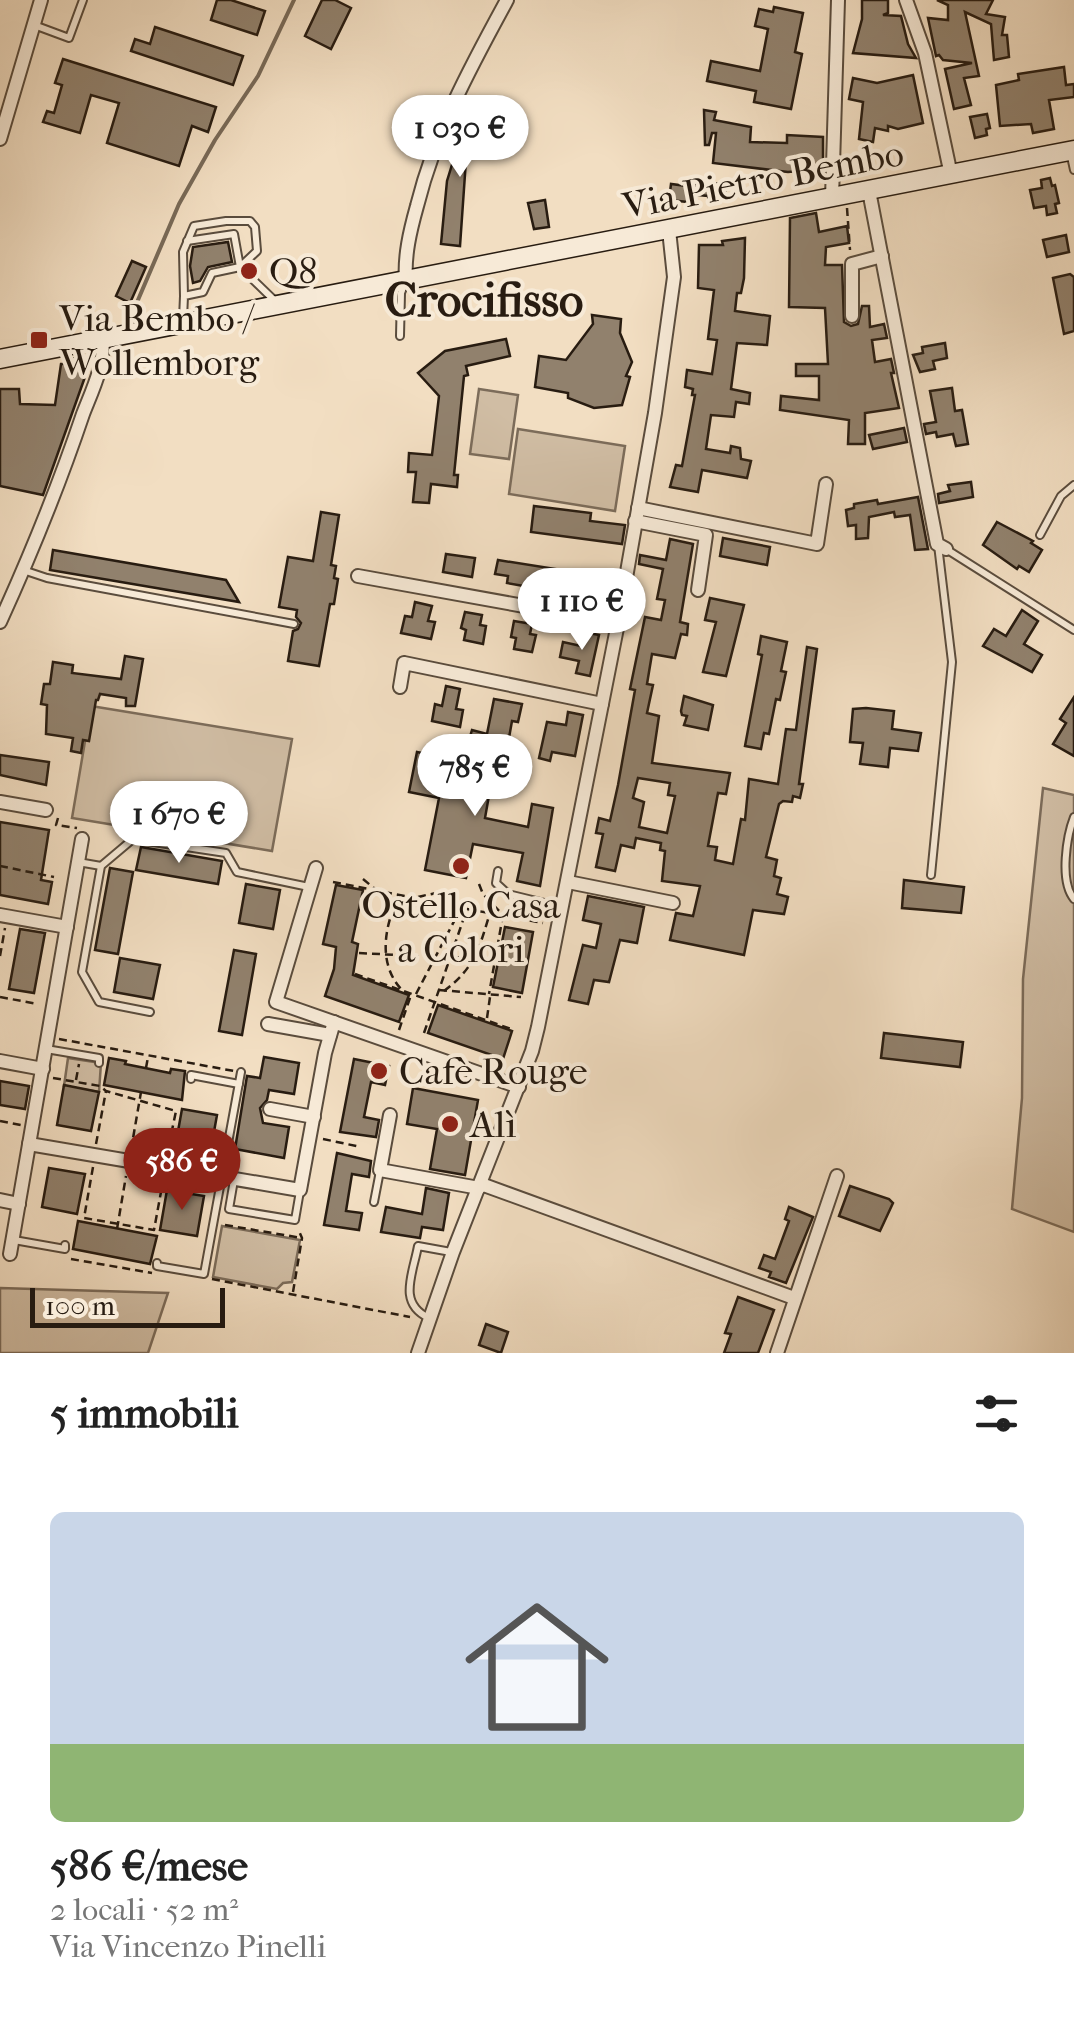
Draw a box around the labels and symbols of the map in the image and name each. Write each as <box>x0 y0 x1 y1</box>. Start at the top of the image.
pin: 1 030 € <box>368 95 552 180</box>
street label: Via Pietro Bembo <box>618 130 907 229</box>
place label: Q8 <box>269 249 317 294</box>
marker: Q8 <box>238 260 260 282</box>
district label: Crocifisso <box>385 272 583 328</box>
place label: Via Bembo / Wollemborg <box>58 296 260 385</box>
marker: Via Bembo / Wollemborg <box>28 329 50 351</box>
pin: 1 110 € <box>490 568 674 653</box>
pin: 785 € <box>405 734 545 819</box>
pin: 1 670 € <box>87 781 271 866</box>
marker: Ostello Casa a Colori <box>450 855 472 877</box>
place label: Ostello Casa a Colori <box>361 883 561 972</box>
place label: Cafè Rouge <box>399 1049 588 1094</box>
marker: Cafè Rouge <box>368 1060 390 1082</box>
place label: Alì <box>468 1102 516 1147</box>
marker: Alì <box>439 1113 461 1135</box>
pin: 586 € <box>112 1128 252 1213</box>
scale bar <box>30 1283 225 1328</box>

